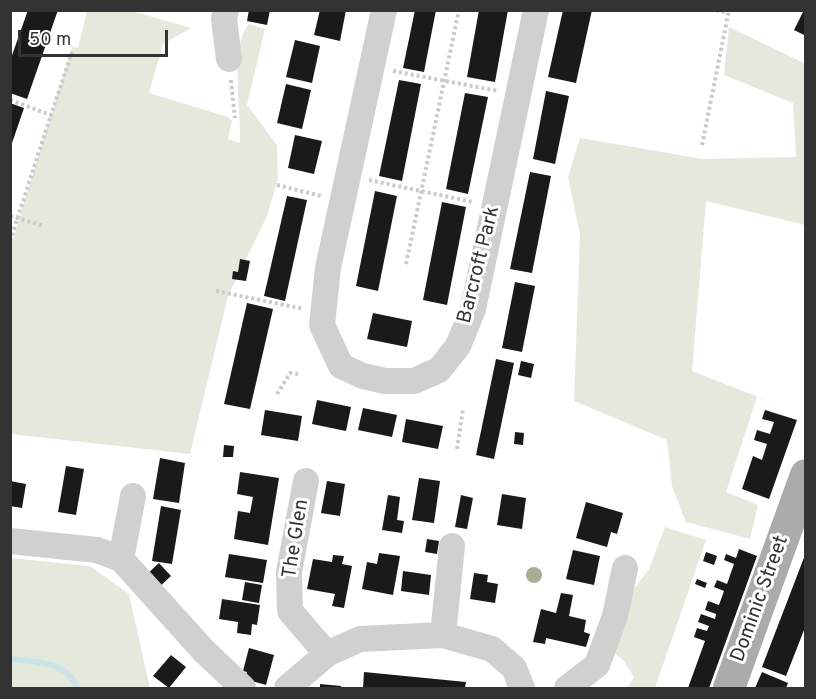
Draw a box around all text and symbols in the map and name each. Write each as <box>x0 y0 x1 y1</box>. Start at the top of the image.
scale bar <box>21 18 171 56</box>
text: 50 m <box>29 29 71 52</box>
street label: Barcroft Park <box>454 204 506 326</box>
street label: The Glen <box>279 498 315 580</box>
street label: Dominic Street <box>727 533 795 665</box>

